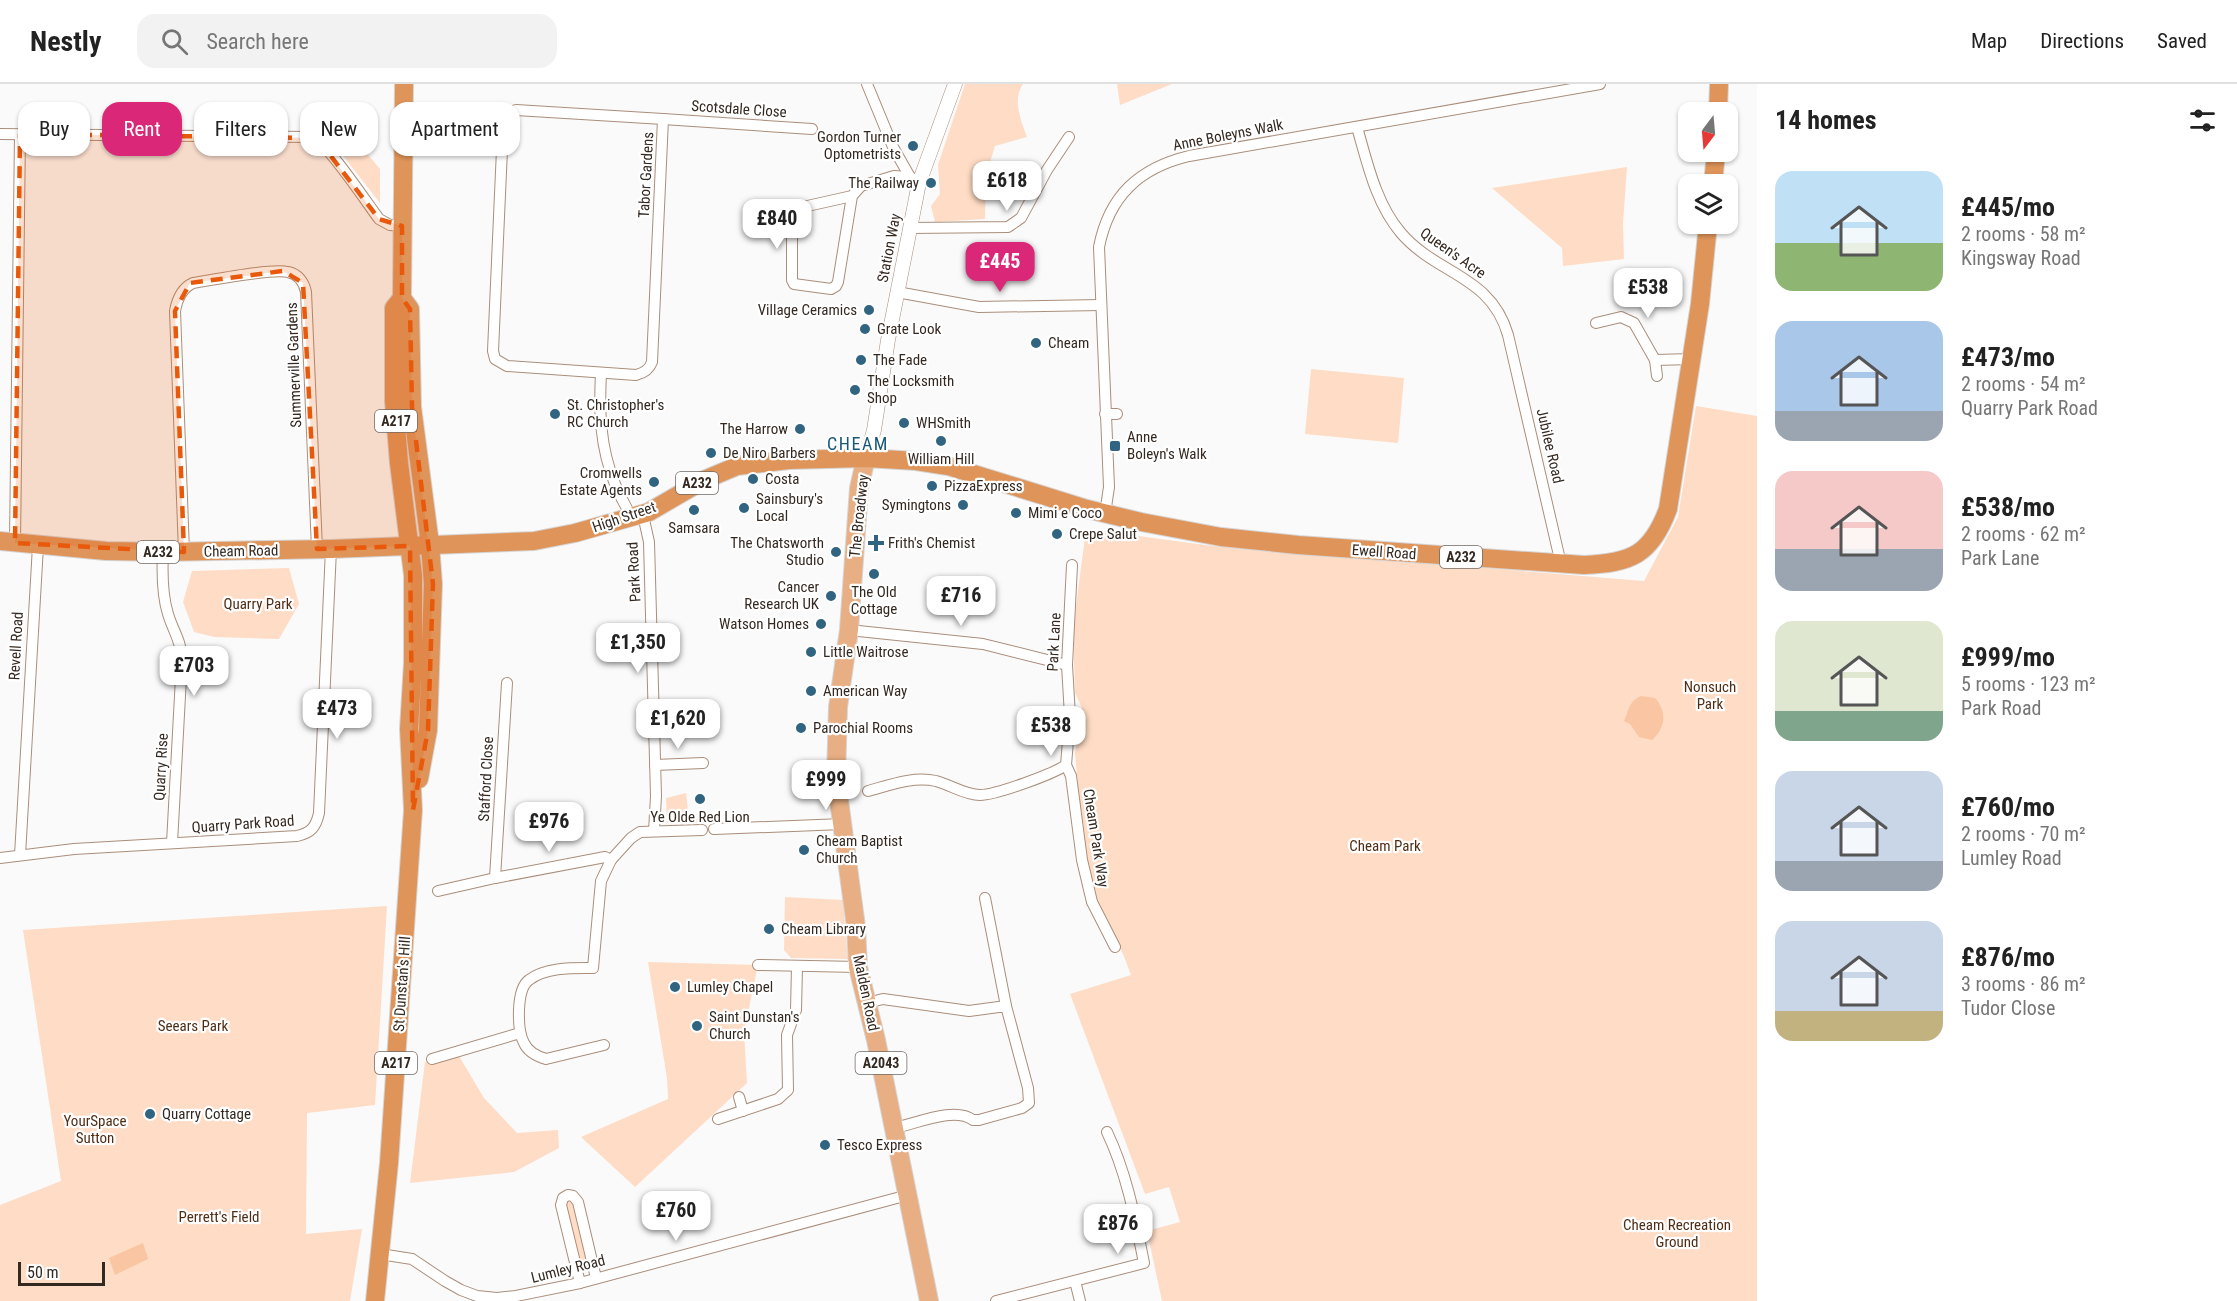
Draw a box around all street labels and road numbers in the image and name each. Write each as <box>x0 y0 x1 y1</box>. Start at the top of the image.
street label: Scotsdale Close <box>691 97 787 121</box>
street label: Anne Boleyns Walk <box>1171 115 1285 155</box>
street label: Tabor Gardens <box>635 131 657 218</box>
street label: Station Way <box>873 212 905 284</box>
street label: Queen's Acre <box>1417 224 1489 282</box>
street label: Summerville Gardens <box>283 302 305 428</box>
street label: Jubilee Road <box>1533 407 1567 485</box>
road number: A217 <box>375 410 417 432</box>
road number: A232 <box>676 472 718 494</box>
street label: The Broadway <box>846 474 872 558</box>
street label: High Street <box>590 498 658 536</box>
road number: A232 <box>137 541 179 563</box>
street label: Cheam Road <box>203 541 279 561</box>
street label: Park Road <box>623 541 645 603</box>
street label: Ewell Road <box>1351 541 1417 563</box>
road number: A232 <box>1440 546 1482 568</box>
street label: Revell Road <box>5 611 27 681</box>
street label: Park Lane <box>1043 612 1065 672</box>
street label: Quarry Rise <box>150 733 172 801</box>
street label: Stafford Close <box>475 736 497 822</box>
street label: Cheam Park Way <box>1079 788 1113 888</box>
street label: Quarry Park Road <box>191 811 295 837</box>
street label: St Dunstan's Hill <box>390 936 414 1032</box>
street label: Malden Road <box>849 953 883 1033</box>
road number: A217 <box>375 1052 417 1074</box>
road number: A2043 <box>856 1052 906 1074</box>
street label: Lumley Road <box>529 1251 607 1287</box>

